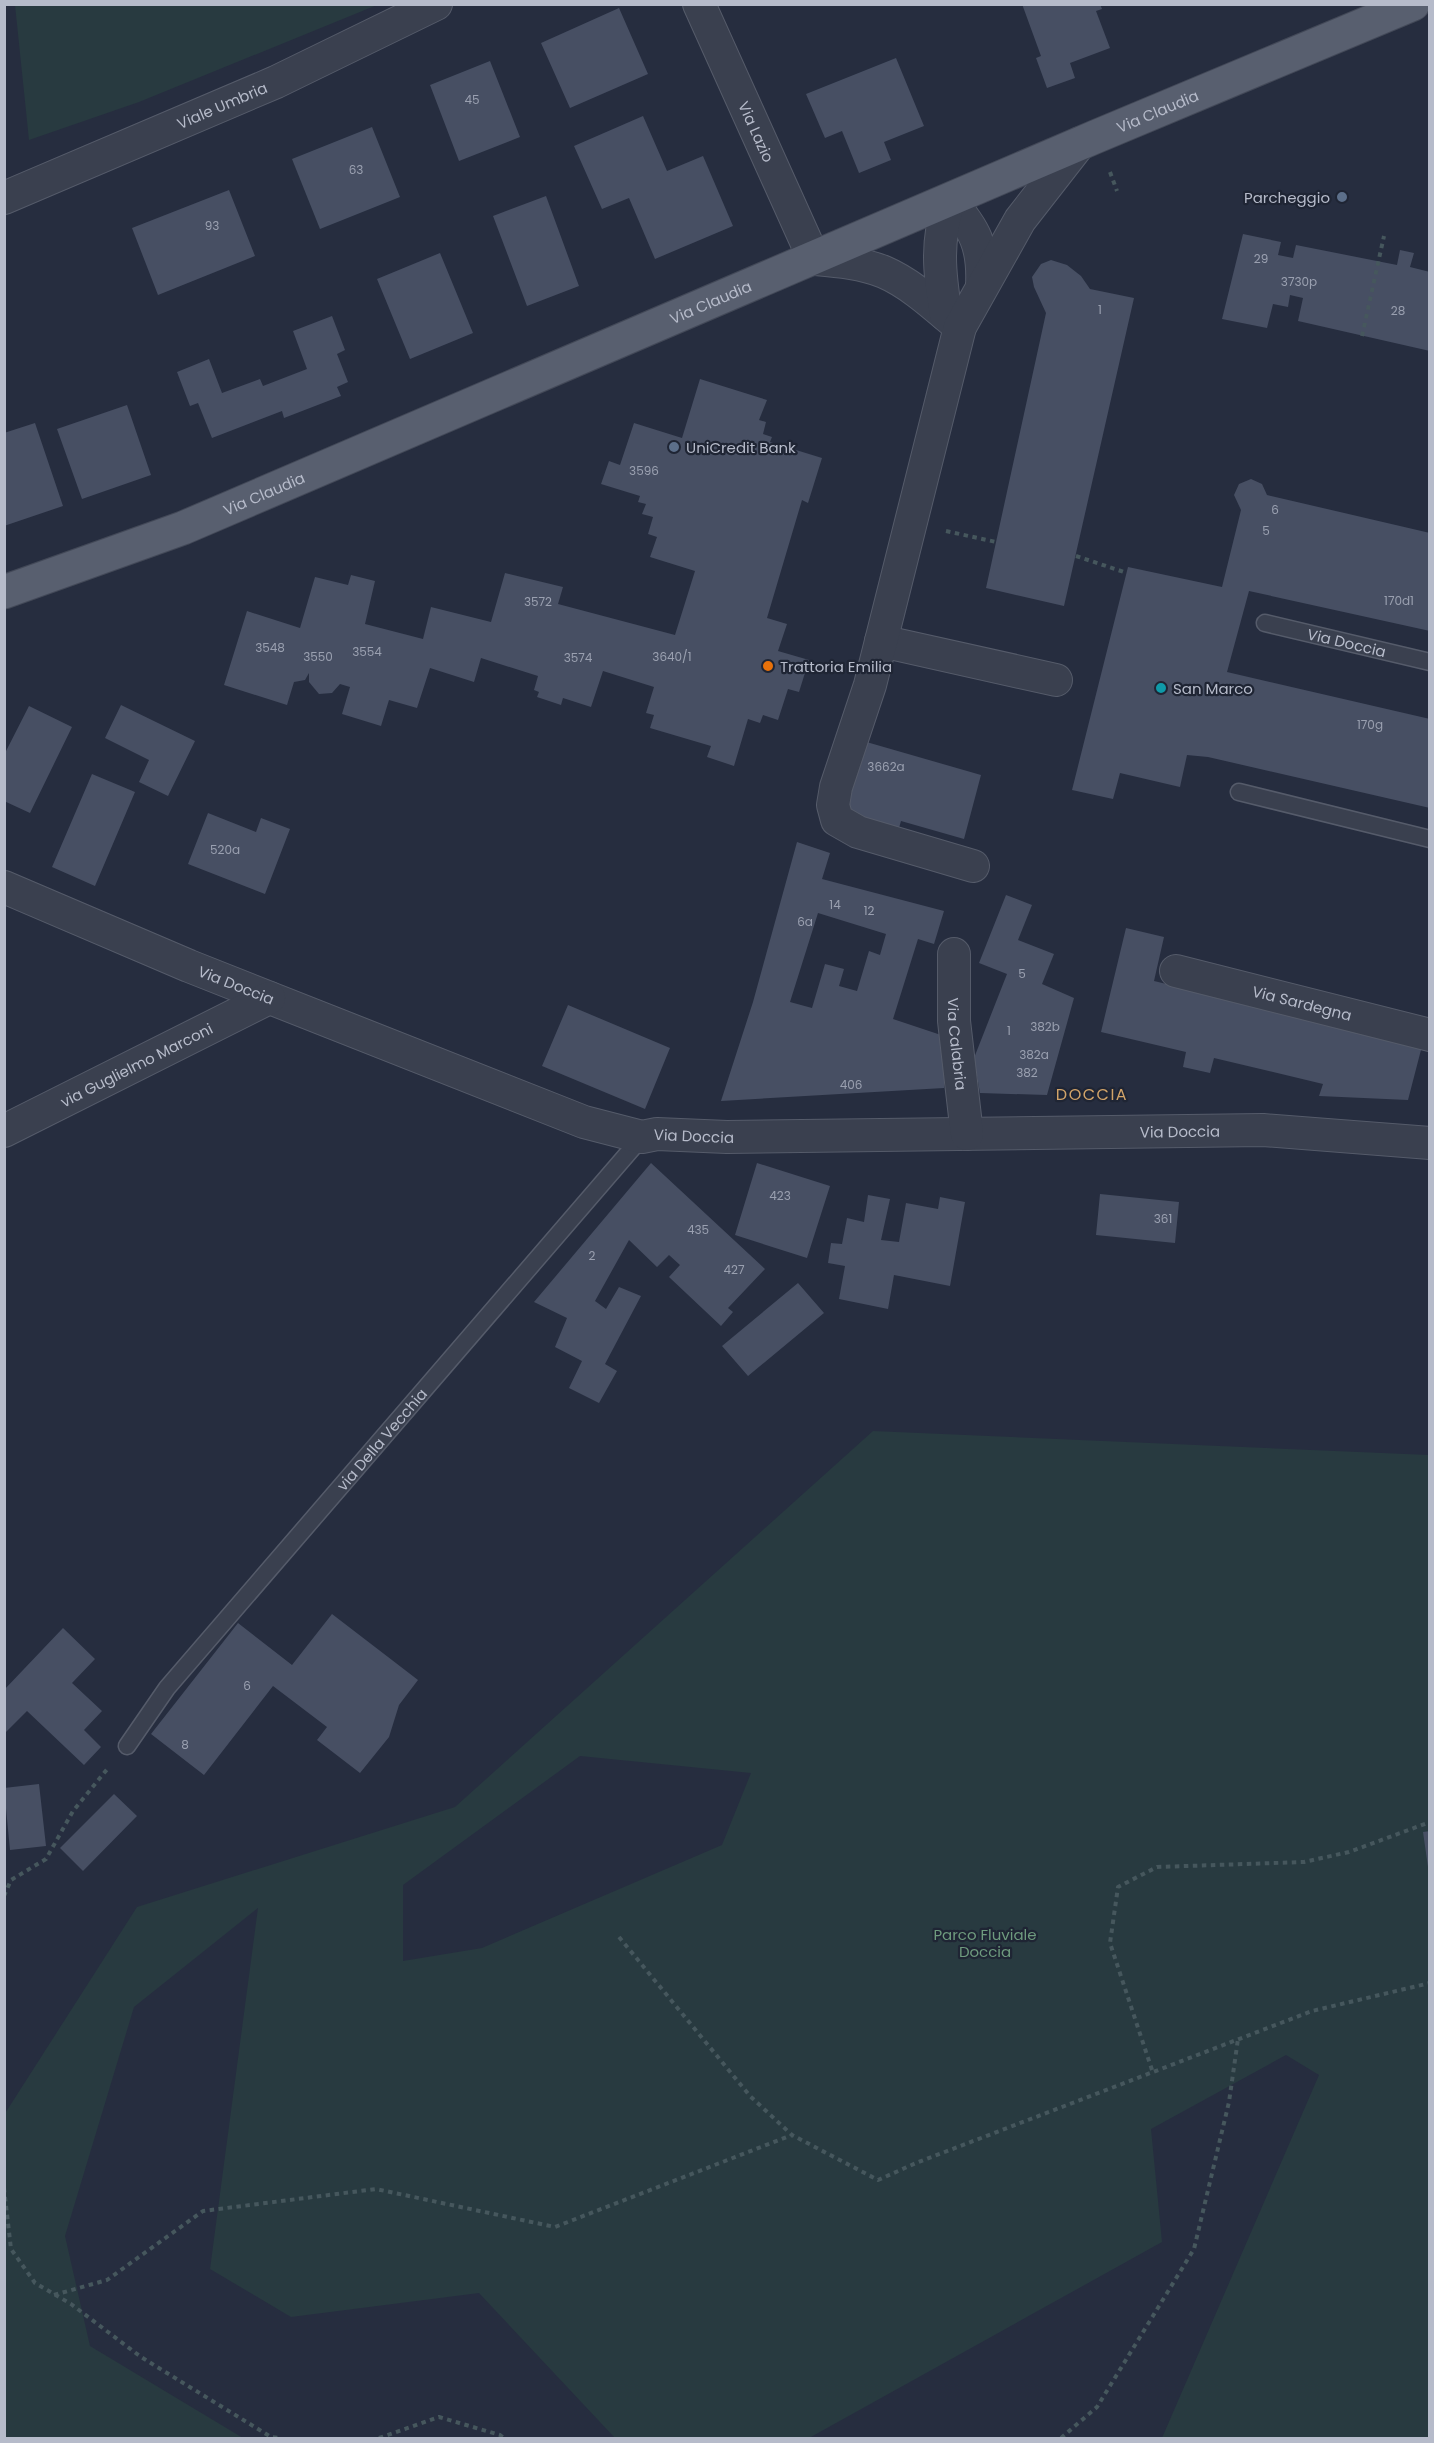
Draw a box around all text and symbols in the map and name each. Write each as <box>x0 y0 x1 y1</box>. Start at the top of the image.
street label: Viale Umbria <box>174 77 270 134</box>
street label: Via Claudia <box>1113 84 1202 137</box>
house number: 45 <box>464 91 480 108</box>
street label: Via Lazio <box>734 98 779 165</box>
house number: 63 <box>349 161 363 178</box>
place label: Parcheggio <box>1244 187 1330 208</box>
marker: Parcheggio <box>1335 190 1349 204</box>
house number: 93 <box>205 217 219 234</box>
house number: 29 <box>1254 250 1268 267</box>
house number: 3730p <box>1281 273 1317 290</box>
street label: Via Claudia <box>666 275 755 329</box>
house number: 1 <box>1098 301 1102 318</box>
house number: 28 <box>1391 302 1405 319</box>
place label: UniCredit Bank <box>686 437 796 458</box>
marker: UniCredit Bank <box>667 440 681 454</box>
house number: 3596 <box>629 462 659 479</box>
street label: Via Claudia <box>220 467 308 520</box>
house number: 6 <box>1271 501 1279 518</box>
house number: 5 <box>1262 522 1270 539</box>
house number: 170d1 <box>1384 592 1414 609</box>
house number: 3572 <box>524 593 552 610</box>
street label: Via Doccia <box>1305 623 1388 662</box>
house number: 3548 <box>255 639 285 656</box>
house number: 3554 <box>352 643 382 660</box>
house number: 3550 <box>303 648 333 665</box>
house number: 3640/1 <box>652 648 692 665</box>
house number: 3574 <box>564 649 593 666</box>
place label: Trattoria Emilia <box>780 656 892 677</box>
marker: Trattoria Emilia <box>761 659 775 673</box>
place label: San Marco <box>1173 678 1253 699</box>
marker: San Marco <box>1154 681 1168 695</box>
house number: 170g <box>1357 716 1383 733</box>
house number: 3662a <box>867 758 905 775</box>
house number: 520a <box>210 841 240 858</box>
house number: 14 <box>829 896 841 913</box>
house number: 12 <box>864 902 874 919</box>
house number: 6a <box>797 913 813 930</box>
street label: Via Doccia <box>195 960 277 1009</box>
house number: 5 <box>1018 965 1026 982</box>
street label: Via Sardegna <box>1250 980 1354 1025</box>
street label: Via Calabria <box>944 997 972 1091</box>
street label: via Guglielmo Marconi <box>57 1018 216 1112</box>
house number: 382b <box>1030 1018 1060 1035</box>
house number: 1 <box>1007 1022 1011 1039</box>
house number: 382a <box>1019 1046 1049 1063</box>
house number: 382 <box>1016 1064 1038 1081</box>
house number: 406 <box>840 1076 862 1093</box>
district label: DOCCIA <box>1056 1083 1128 1106</box>
street label: Via Doccia <box>1140 1120 1220 1142</box>
street label: Via Doccia <box>653 1123 734 1148</box>
house number: 423 <box>769 1187 791 1204</box>
house number: 361 <box>1154 1210 1172 1227</box>
house number: 435 <box>687 1221 709 1238</box>
house number: 2 <box>589 1247 596 1264</box>
house number: 427 <box>723 1261 745 1278</box>
street label: via Della Vecchia <box>331 1383 432 1495</box>
house number: 6 <box>243 1677 251 1694</box>
house number: 8 <box>181 1736 189 1753</box>
park label: Parco Fluviale Doccia <box>933 1924 1037 1962</box>

